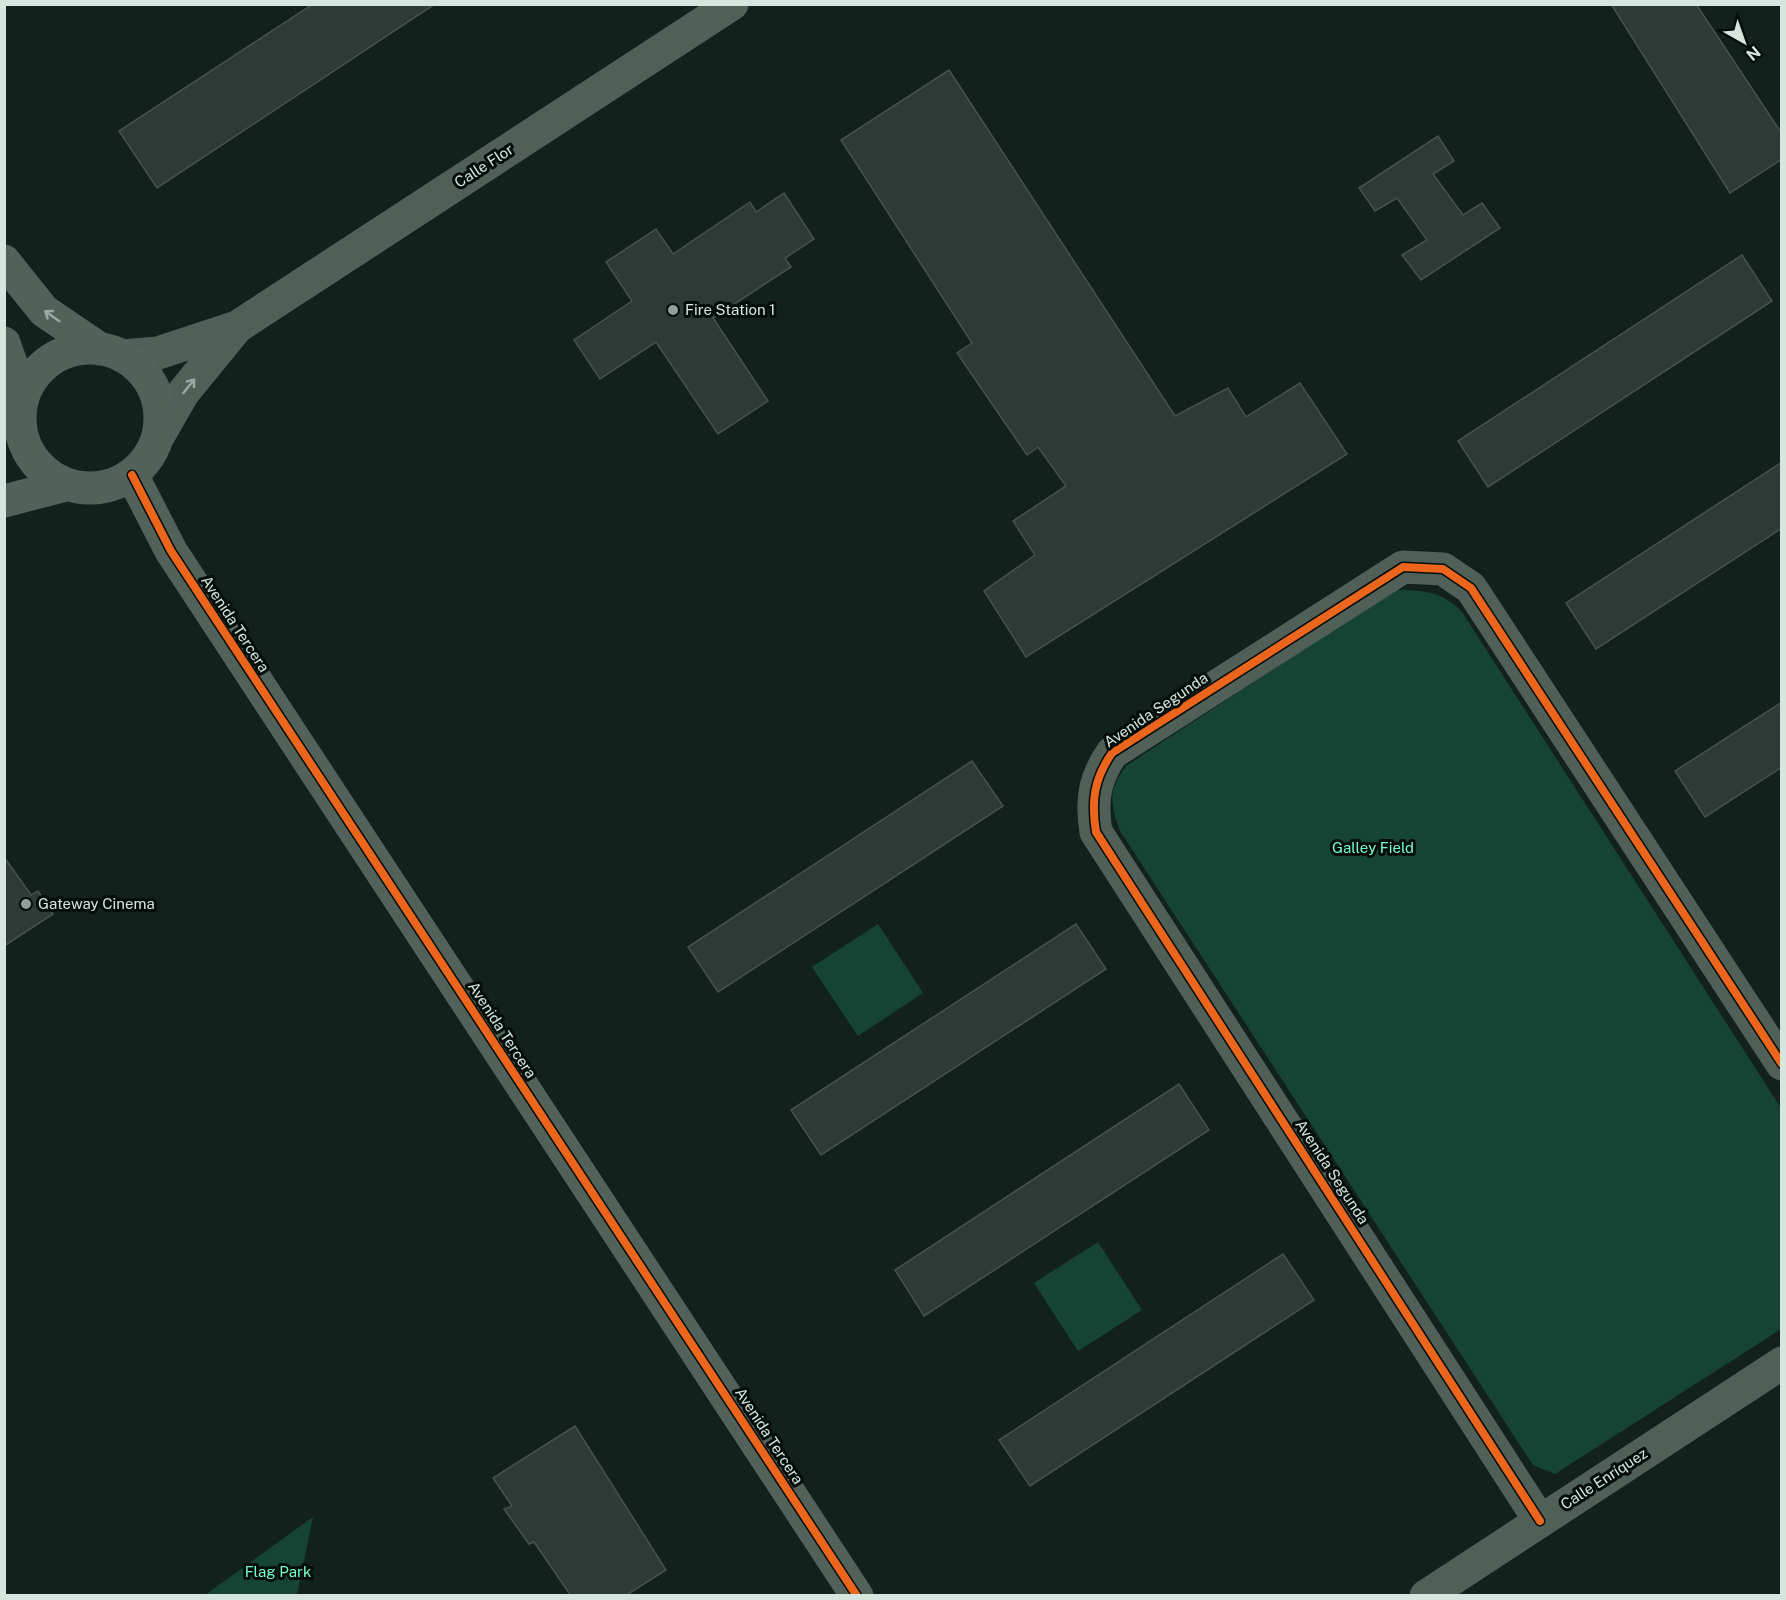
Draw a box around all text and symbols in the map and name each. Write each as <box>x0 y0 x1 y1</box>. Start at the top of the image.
north arrow <box>1714 12 1774 72</box>
text: N <box>1742 42 1764 64</box>
street label: Calle Flor <box>451 140 516 191</box>
place label: Fire Station 1 <box>685 301 775 318</box>
marker: Fire Station 1 <box>666 303 680 317</box>
one-way arrow <box>44 310 61 322</box>
one-way arrow <box>183 378 196 394</box>
street label: Avenida Tercera <box>198 572 273 675</box>
street label: Avenida Segunda <box>1101 669 1211 751</box>
park label: Galley Field <box>1332 839 1414 856</box>
place label: Gateway Cinema <box>38 895 155 912</box>
marker: Gateway Cinema <box>19 897 33 911</box>
street label: Avenida Tercera <box>465 978 540 1081</box>
street label: Avenida Segunda <box>1292 1116 1373 1227</box>
street label: Avenida Tercera <box>732 1384 807 1487</box>
street label: Calle Enríquez <box>1557 1444 1650 1513</box>
park label: Flag Park <box>245 1563 311 1580</box>

